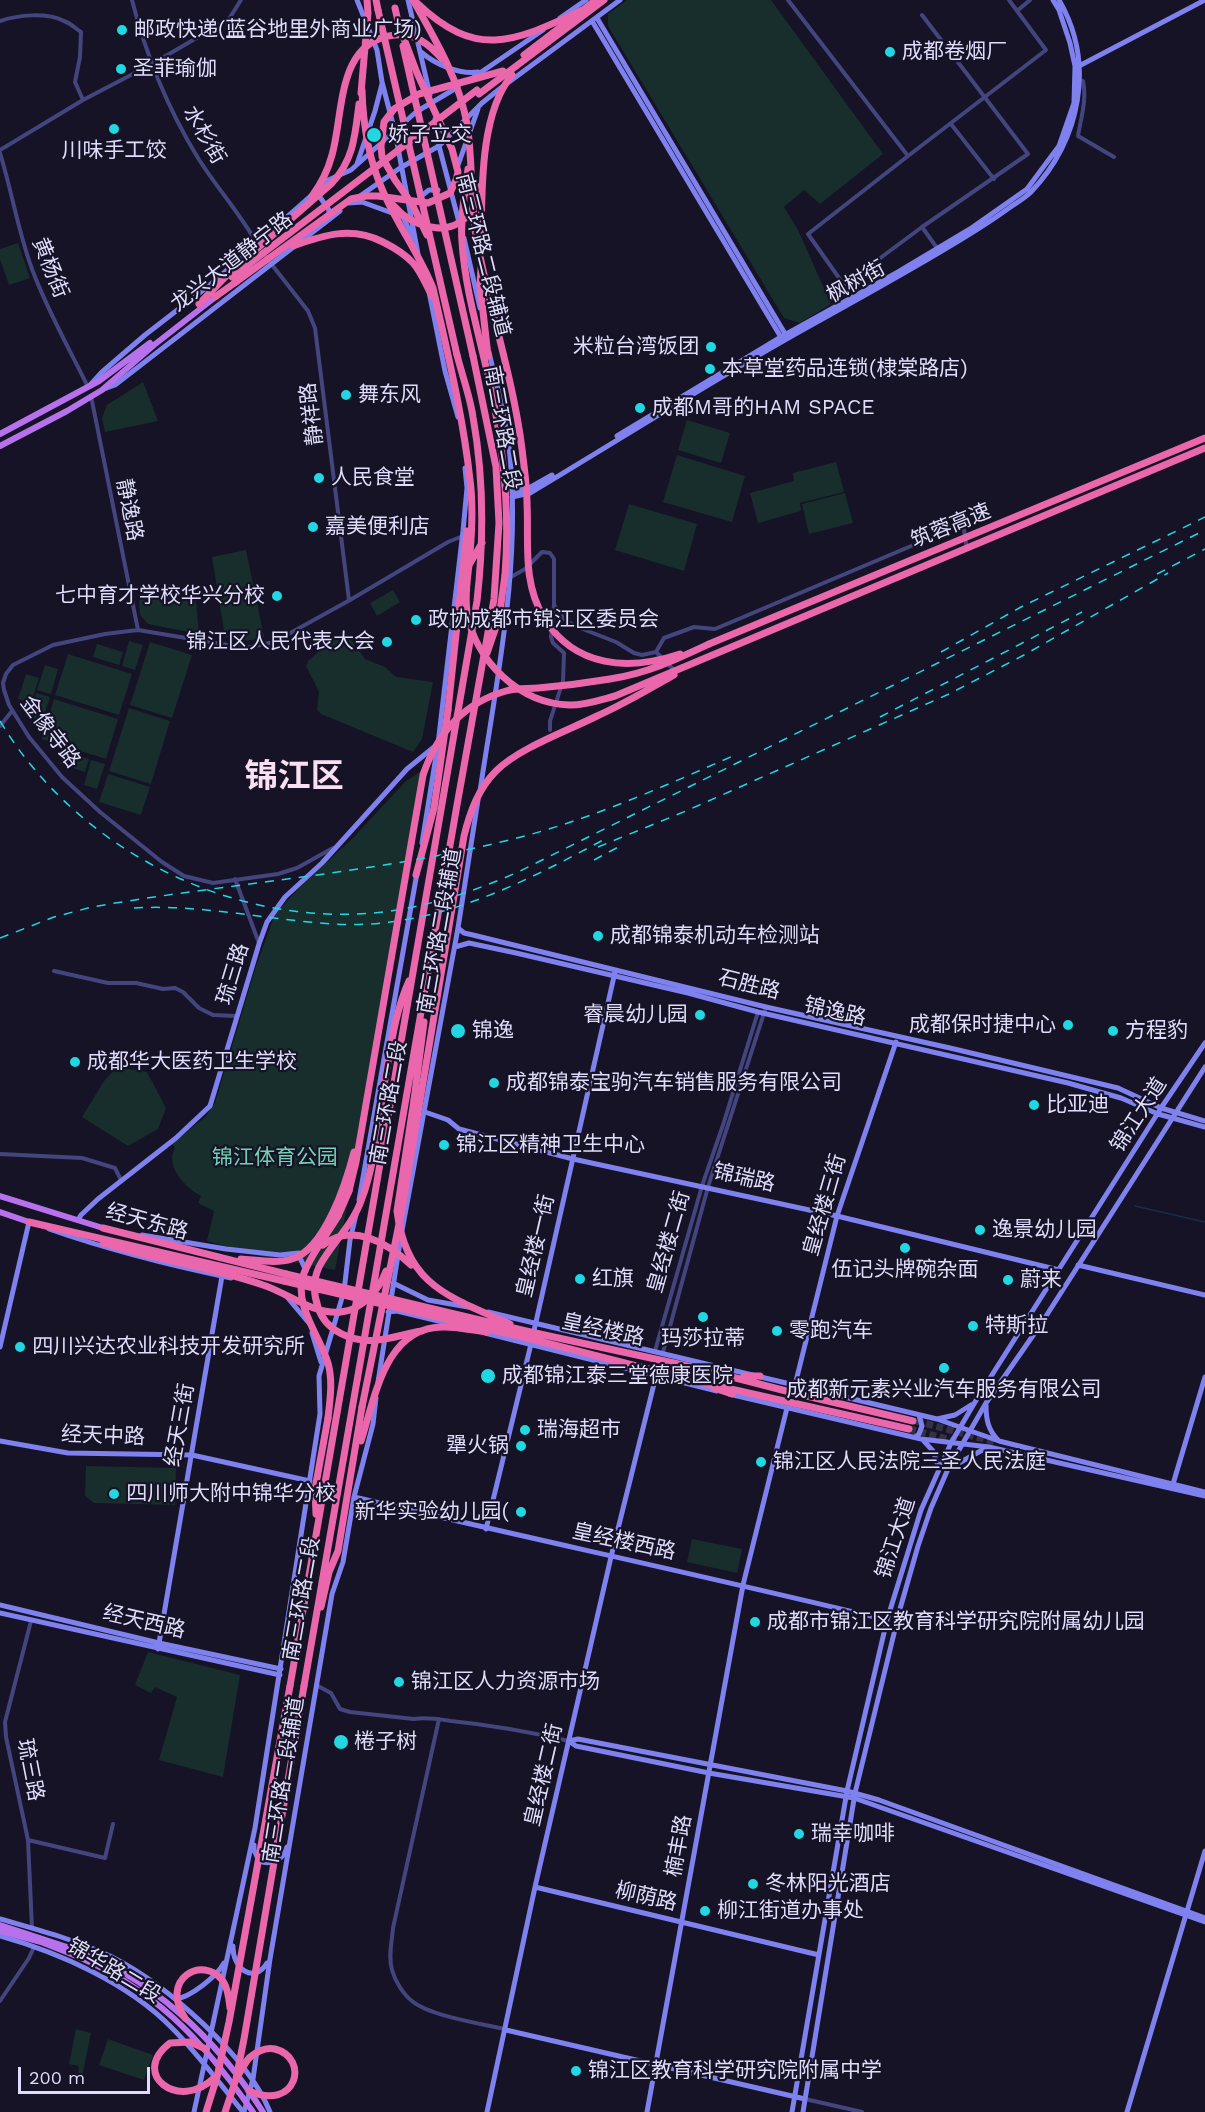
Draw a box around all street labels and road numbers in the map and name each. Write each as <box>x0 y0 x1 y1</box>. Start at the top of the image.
street label: 水杉街 <box>177 101 231 169</box>
street label: 南三环路二段辅道 <box>450 170 516 340</box>
street label: 龙兴大道静宁路 <box>166 207 298 317</box>
street label: 黄杨街 <box>27 234 73 302</box>
street label: 枫树街 <box>822 256 890 308</box>
street label: 南三环路二段 <box>479 364 525 492</box>
street label: 静祥路 <box>296 381 328 447</box>
street label: 静逸路 <box>111 477 147 543</box>
street label: 筑蓉高速 <box>907 499 995 553</box>
street label: 金像寺路 <box>15 691 85 773</box>
street label: 南三环路二段辅道 <box>413 846 467 1016</box>
street label: 琉三路 <box>212 940 254 1008</box>
street label: 石胜路 <box>715 965 783 1005</box>
street label: 锦逸路 <box>801 993 869 1031</box>
street label: 南三环路二段 <box>366 1039 412 1167</box>
street label: 锦江大道 <box>1106 1073 1172 1157</box>
street label: 皇经楼三街 <box>798 1151 852 1259</box>
street label: 锦瑞路 <box>710 1159 778 1197</box>
street label: 皇经楼二街 <box>642 1188 696 1296</box>
street label: 皇经楼一街 <box>512 1192 560 1300</box>
street label: 经天东路 <box>103 1199 191 1245</box>
street label: 皇经楼路 <box>559 1309 647 1351</box>
street label: 经天三街 <box>160 1381 200 1469</box>
street label: 经天中路 <box>61 1422 145 1450</box>
street label: 锦江大道 <box>871 1494 921 1582</box>
street label: 皇经楼西路 <box>570 1519 678 1565</box>
street label: 南三环路二段 <box>279 1535 325 1663</box>
street label: 经天西路 <box>100 1600 188 1644</box>
street label: 南三环路二段辅道 <box>258 1695 310 1865</box>
street label: 皇经楼二街 <box>520 1721 568 1829</box>
street label: 琉三路 <box>12 1737 48 1803</box>
street label: 楠丰路 <box>661 1813 697 1879</box>
street label: 柳荫路 <box>612 1878 680 1916</box>
street label: 锦华路二段 <box>63 1933 165 2009</box>

